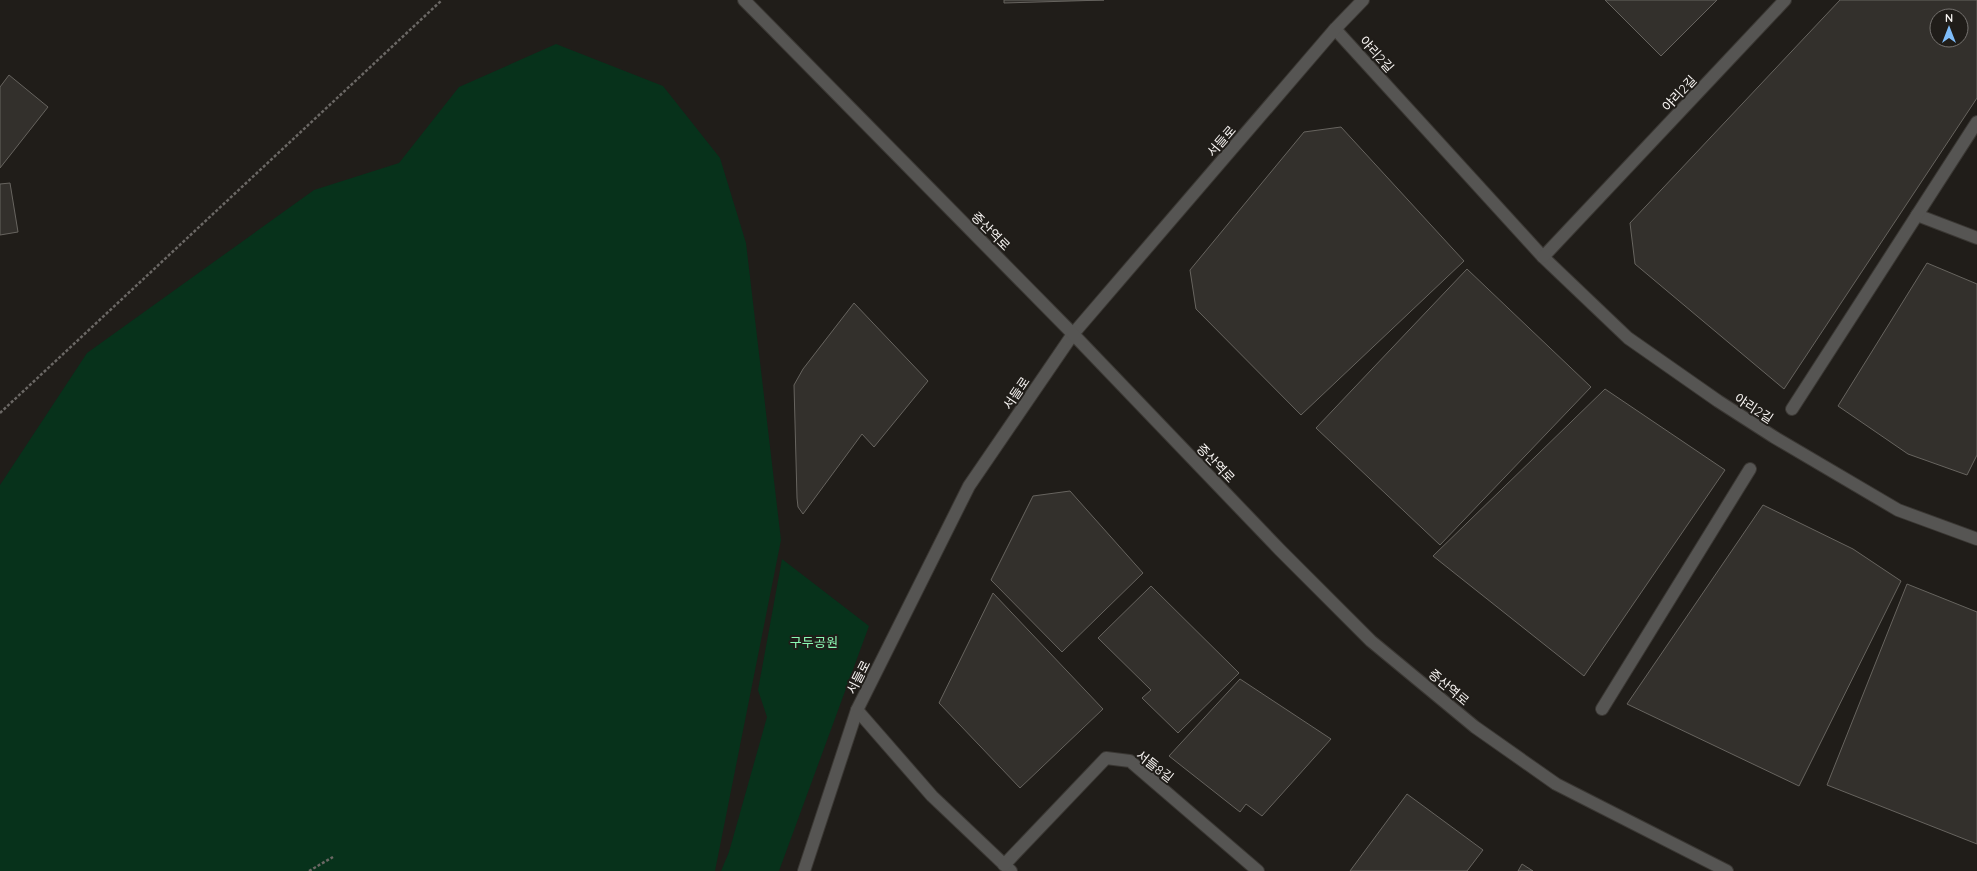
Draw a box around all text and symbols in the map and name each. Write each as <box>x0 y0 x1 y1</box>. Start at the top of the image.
north arrow <box>1929 8 1969 48</box>
text: N <box>1945 11 1953 25</box>
street label: 야리2길 <box>1357 33 1397 75</box>
street label: 야리2길 <box>1658 72 1700 114</box>
street label: 서들로 <box>1203 122 1239 160</box>
street label: 증산역로 <box>968 208 1014 254</box>
street label: 서들로 <box>999 374 1033 412</box>
street label: 야리2길 <box>1732 390 1776 426</box>
street label: 증산역로 <box>1194 440 1238 486</box>
park label: 구두공원 <box>790 634 838 650</box>
street label: 서들로 <box>843 657 873 697</box>
street label: 증산역로 <box>1426 665 1472 709</box>
street label: 서들8길 <box>1133 746 1177 786</box>

